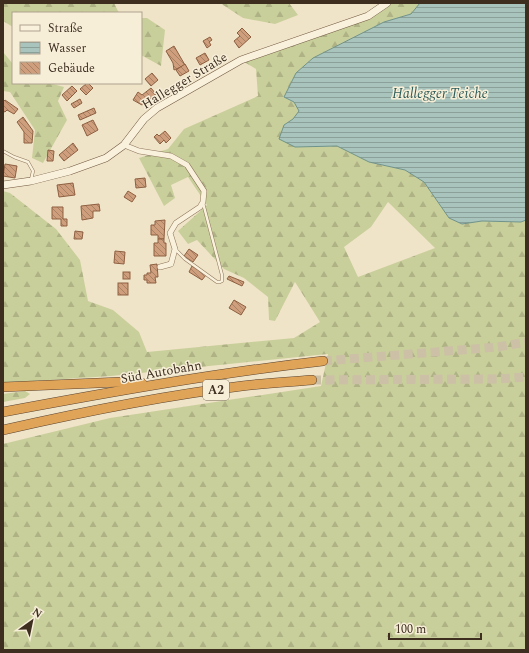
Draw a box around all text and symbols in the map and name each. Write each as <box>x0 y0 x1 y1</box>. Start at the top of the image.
legend <box>12 12 142 84</box>
text: Straße <box>48 19 83 38</box>
text: Wasser <box>48 39 86 58</box>
street label: Hallegger Straße <box>138 47 231 114</box>
text: Gebäude <box>48 59 95 78</box>
water label: Hallegger Teiche <box>392 83 488 104</box>
street label: Süd Autobahn <box>119 355 204 389</box>
road number: A2 <box>203 380 229 400</box>
north arrow <box>12 601 52 641</box>
text: N <box>29 603 46 623</box>
scale bar <box>389 615 481 641</box>
text: 100 m <box>395 620 426 639</box>

